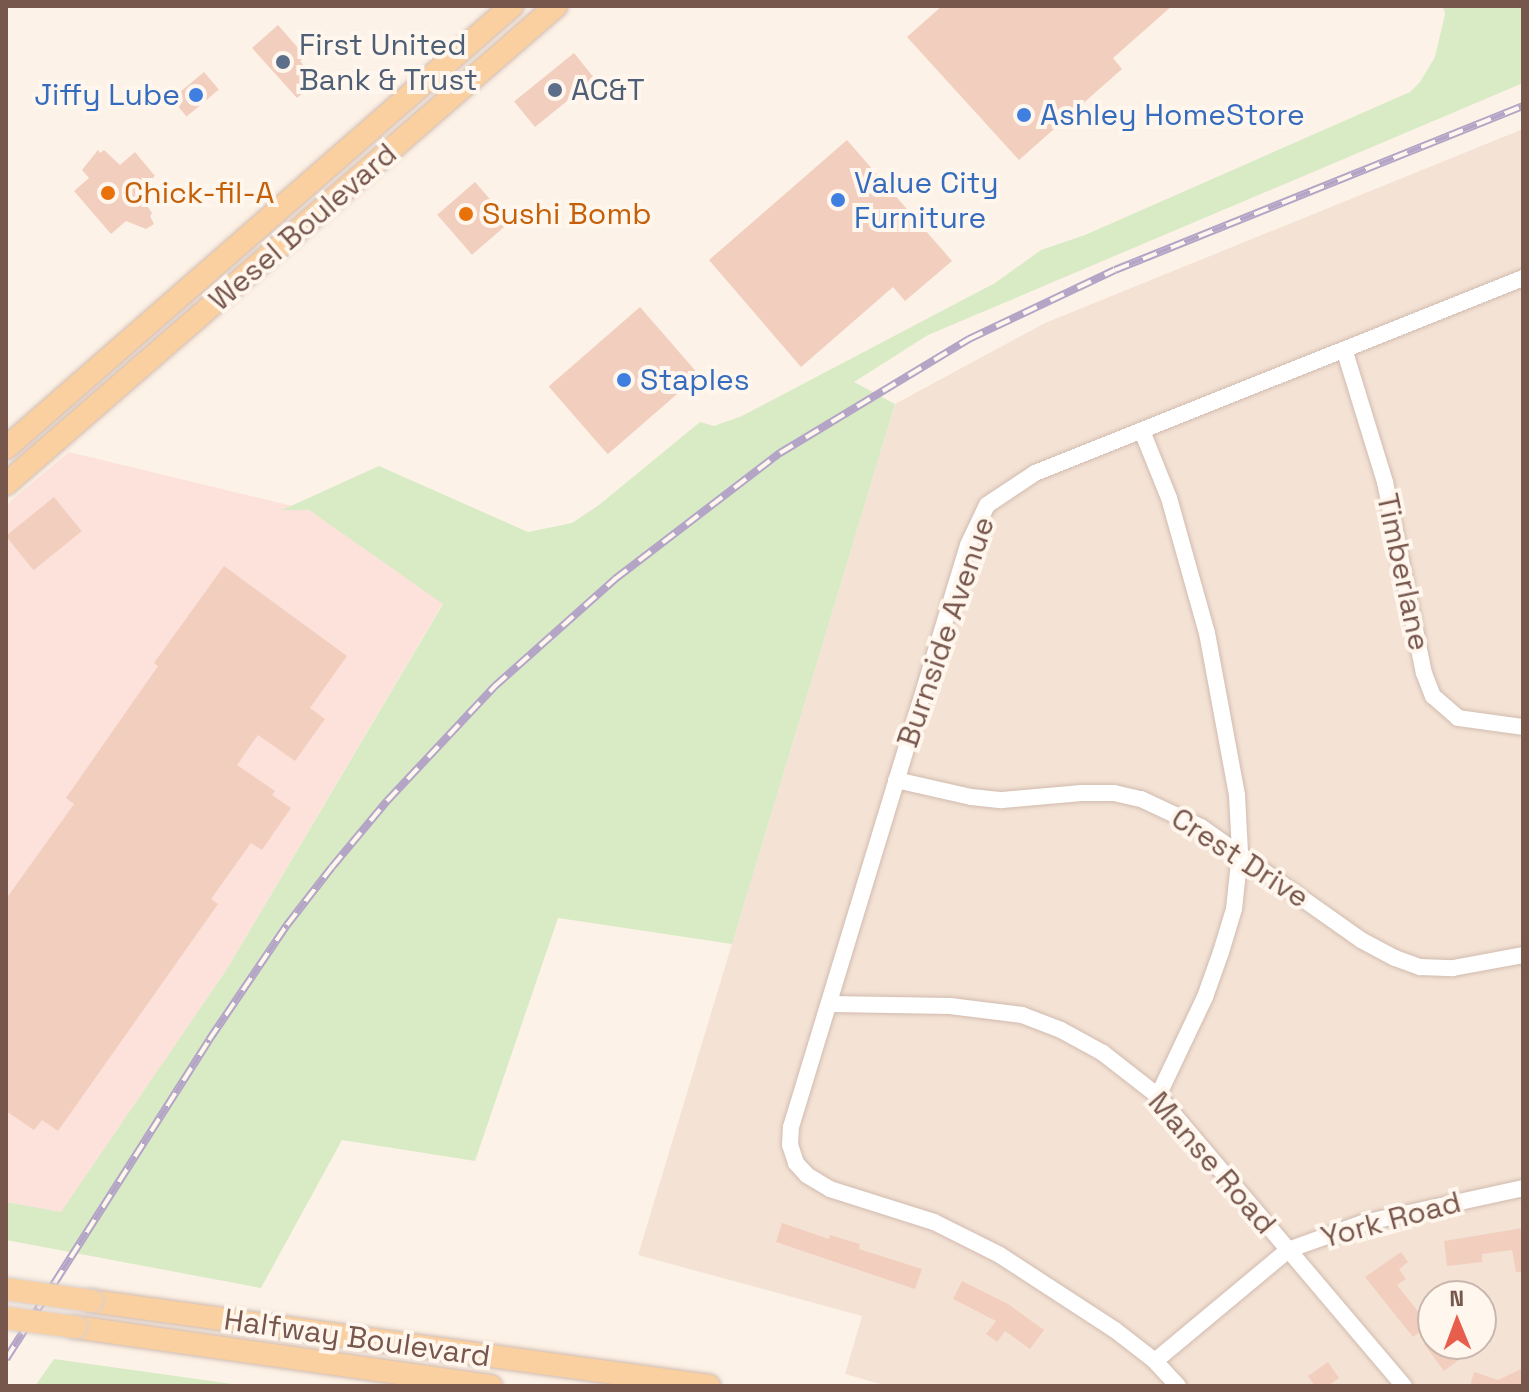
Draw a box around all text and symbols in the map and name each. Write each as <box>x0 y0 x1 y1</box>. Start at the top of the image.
place label: First United Bank & Trust <box>299 27 478 98</box>
marker: First United Bank & Trust <box>274 53 292 71</box>
place label: AC&T <box>571 72 645 108</box>
place label: Jiffy Lube <box>34 77 180 113</box>
marker: AC&T <box>546 81 564 99</box>
marker: Jiffy Lube <box>187 86 205 104</box>
place label: Ashley HomeStore <box>1040 97 1305 133</box>
marker: Ashley HomeStore <box>1015 106 1033 124</box>
street label: Wesel Boulevard <box>202 136 404 318</box>
place label: Value City Furniture <box>854 165 999 236</box>
place label: Chick-fil-A <box>124 175 274 211</box>
marker: Chick-fil-A <box>99 184 117 202</box>
marker: Value City Furniture <box>829 191 847 209</box>
place label: Sushi Bomb <box>482 196 651 232</box>
marker: Sushi Bomb <box>457 205 475 223</box>
place label: Staples <box>640 362 750 398</box>
marker: Staples <box>615 371 633 389</box>
street label: Timberlane <box>1369 490 1437 654</box>
street label: Burnside Avenue <box>890 512 1002 752</box>
street label: Crest Drive <box>1165 800 1315 916</box>
street label: Manse Road <box>1141 1085 1283 1241</box>
street label: York Road <box>1317 1184 1465 1256</box>
north arrow <box>1417 1280 1497 1360</box>
text: N <box>1449 1284 1464 1312</box>
street label: Halfway Boulevard <box>222 1301 492 1375</box>

